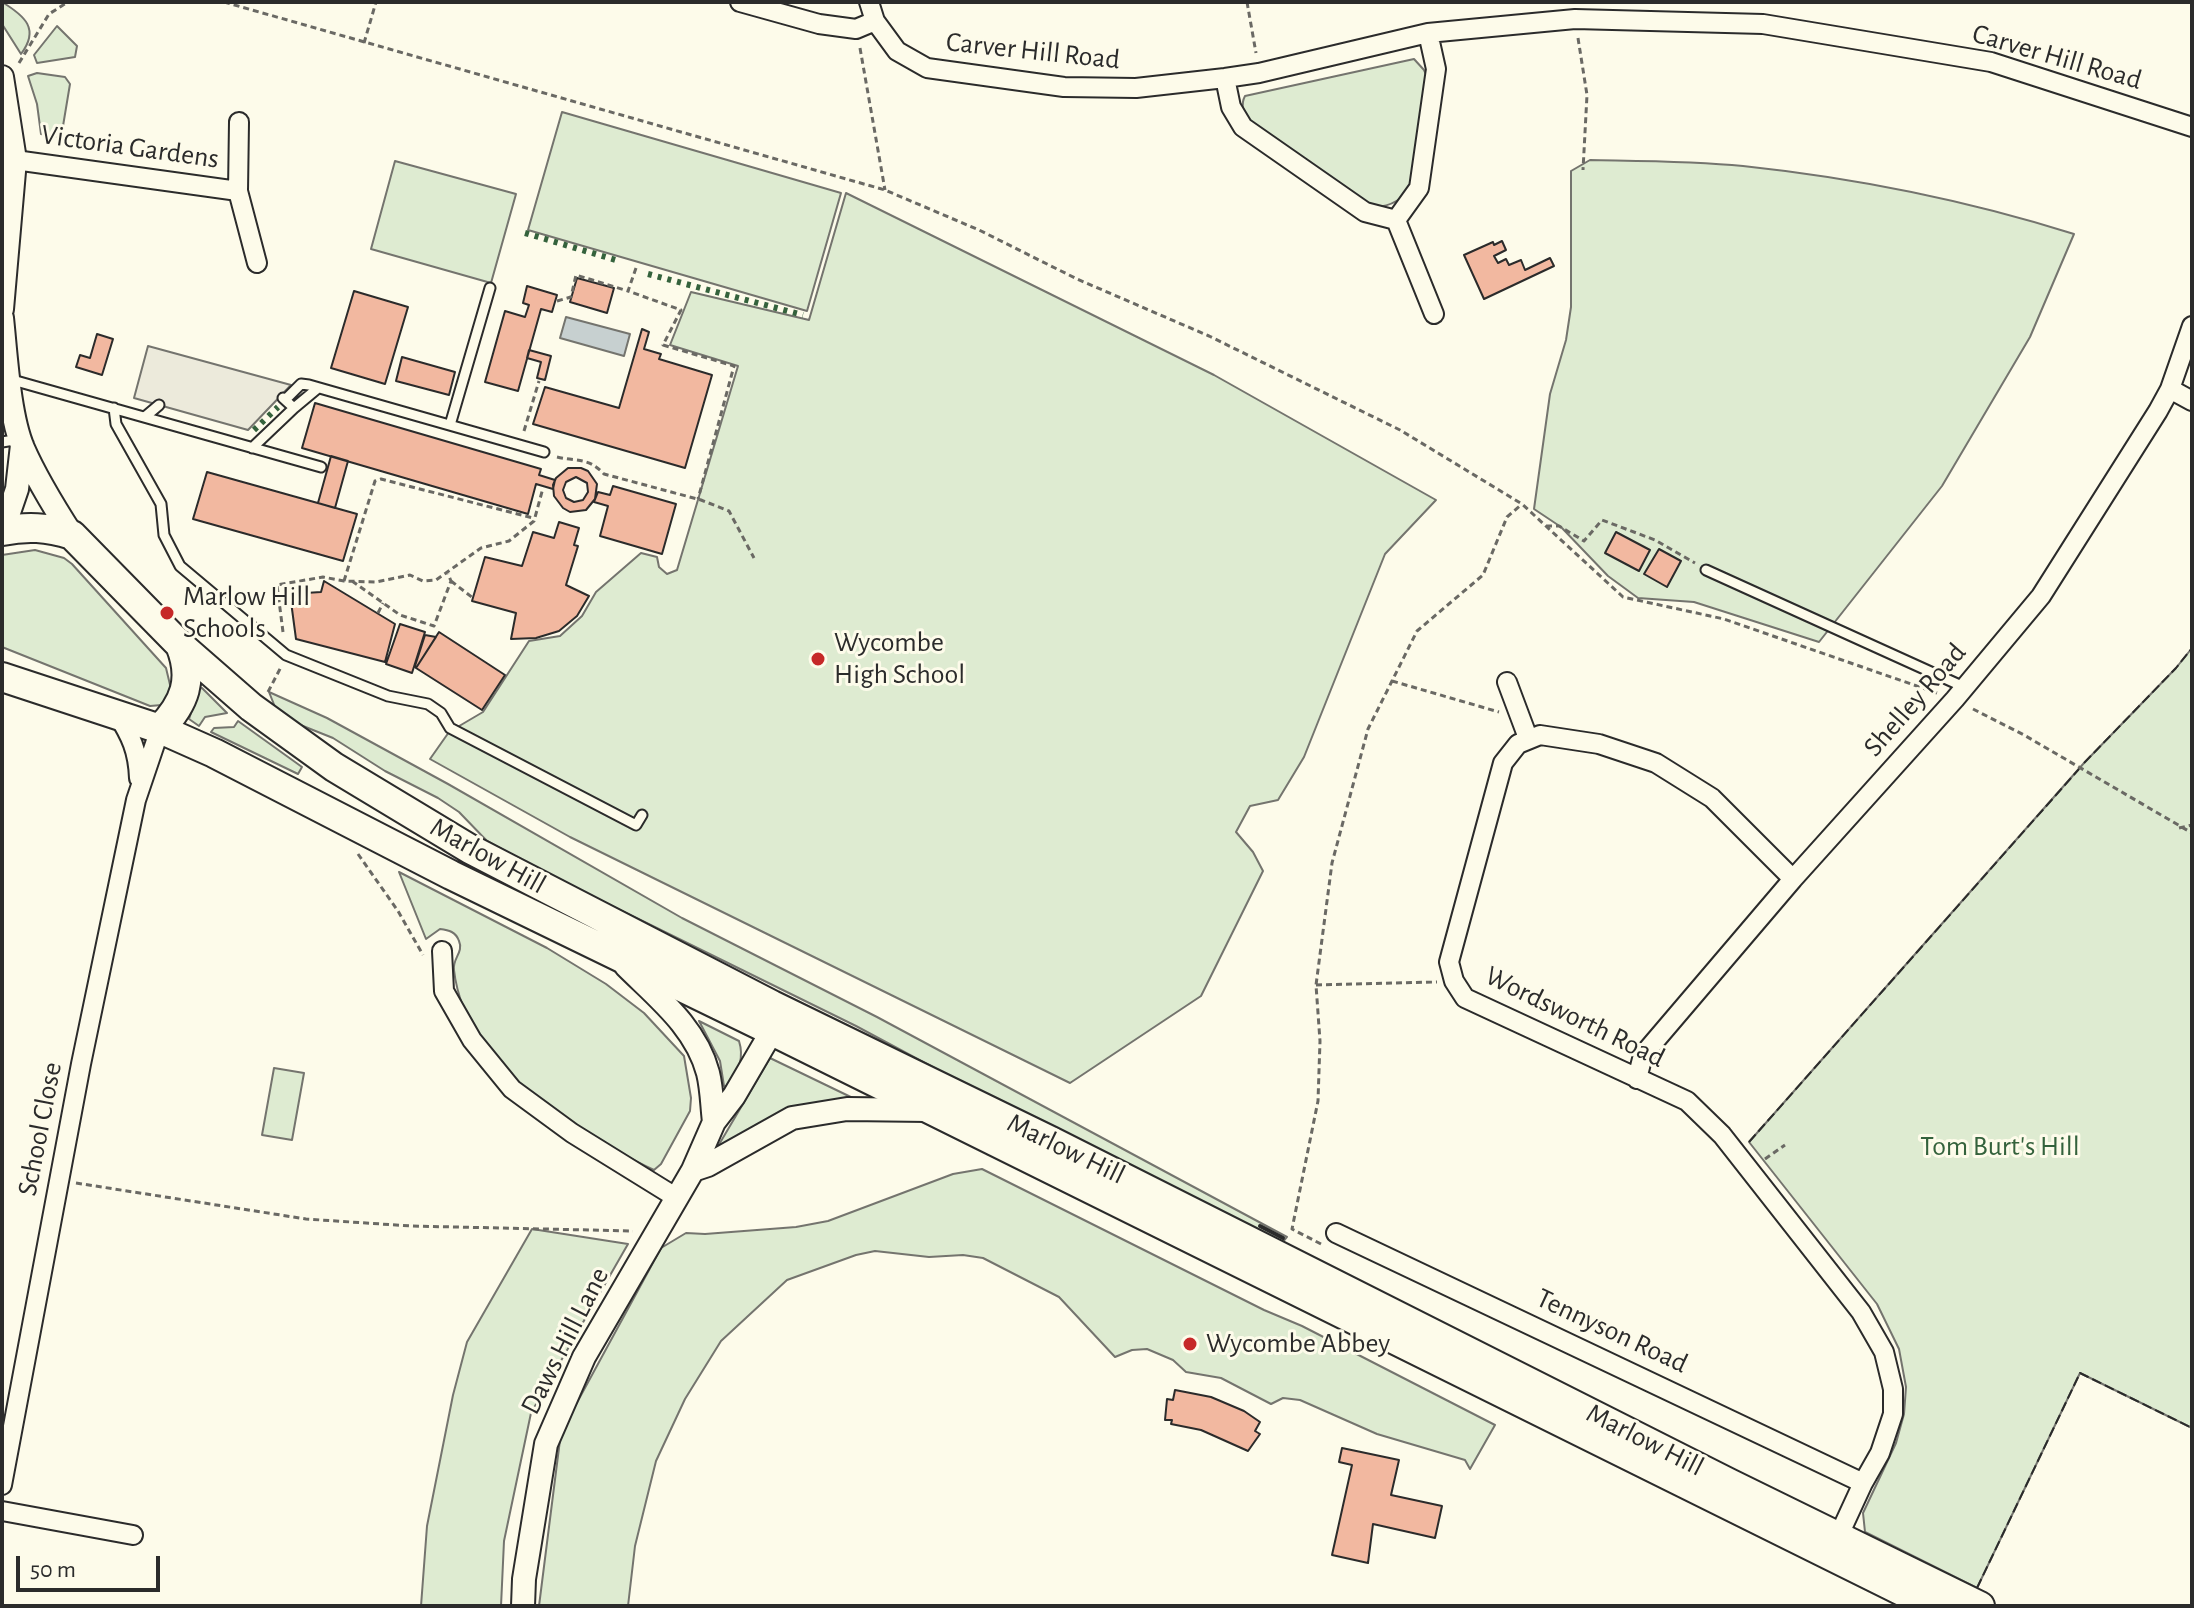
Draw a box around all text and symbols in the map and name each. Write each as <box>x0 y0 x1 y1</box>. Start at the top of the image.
street label: Carver Hill Road <box>1968 17 2146 97</box>
street label: Carver Hill Road <box>944 25 1122 77</box>
street label: Victoria Gardens <box>39 118 221 176</box>
place label: Marlow Hill Schools <box>183 580 310 646</box>
marker: Marlow Hill Schools <box>158 604 176 622</box>
place label: Wycombe High School <box>834 626 965 692</box>
street label: Shelley Road <box>1857 636 1973 764</box>
marker: Wycombe High School <box>809 650 827 668</box>
street label: Marlow Hill <box>424 811 552 901</box>
street label: Wordsworth Road <box>1480 959 1670 1075</box>
street label: School Close <box>11 1059 69 1199</box>
street label: Marlow Hill <box>1002 1106 1130 1192</box>
park label: Tom Burt's Hill <box>1920 1130 2080 1164</box>
street label: Daws Hill Lane <box>514 1262 616 1420</box>
street label: Tennyson Road <box>1531 1281 1693 1381</box>
place label: Wycombe Abbey <box>1206 1327 1390 1361</box>
marker: Wycombe Abbey <box>1181 1335 1199 1353</box>
street label: Marlow Hill <box>1581 1396 1709 1484</box>
scale bar <box>20 1540 164 1590</box>
text: 50 m <box>30 1558 76 1582</box>

